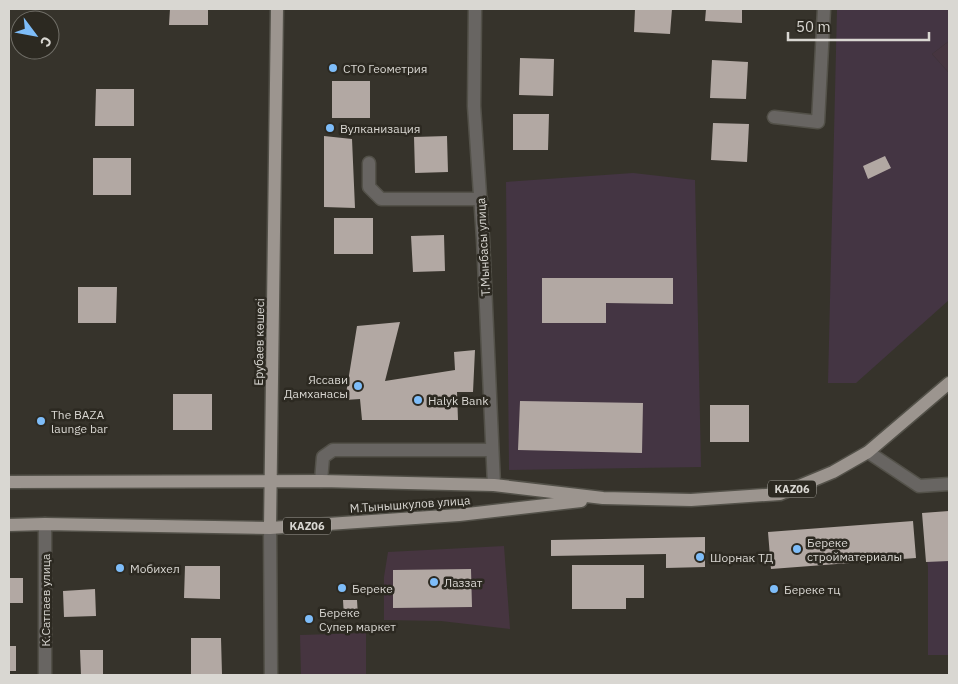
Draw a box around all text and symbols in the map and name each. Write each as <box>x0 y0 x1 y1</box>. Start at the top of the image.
north arrow <box>10 10 60 60</box>
scale bar <box>788 10 929 42</box>
text: 50 m <box>796 17 831 36</box>
text: С <box>36 33 56 51</box>
place label: СТО Геометрия <box>343 61 427 76</box>
marker: СТО Геометрия <box>327 62 339 74</box>
place label: Вулканизация <box>340 121 420 136</box>
marker: Вулканизация <box>324 122 336 134</box>
street label: Т.Мынбасы улица <box>473 197 493 297</box>
street label: Ерубаев көшесі <box>251 298 267 386</box>
place label: Яссави Дамханасы <box>284 372 348 401</box>
marker: Яссави Дамханасы <box>352 380 364 392</box>
place label: Halyk Bank <box>428 393 489 408</box>
marker: Halyk Bank <box>412 394 424 406</box>
place label: The BAZA launge bar <box>51 407 108 436</box>
marker: The BAZA launge bar <box>35 415 47 427</box>
road number: KАZ06 <box>768 480 816 498</box>
street label: М.Тынышкулов улица <box>349 492 471 516</box>
road number: KАZ06 <box>283 518 331 534</box>
place label: Береке стройматериалы <box>807 535 902 564</box>
marker: Береке стройматериалы <box>791 543 803 555</box>
place label: Шорнак ТД <box>710 550 773 565</box>
marker: Шорнак ТД <box>694 551 706 563</box>
street label: К.Сатпаев улица <box>38 553 53 646</box>
place label: Мобихел <box>130 561 180 576</box>
marker: Мобихел <box>114 562 126 574</box>
place label: Лаззат <box>444 575 483 590</box>
marker: Лаззат <box>428 576 440 588</box>
place label: Береке <box>352 581 393 596</box>
marker: Береке <box>336 582 348 594</box>
place label: Береке тц <box>784 582 840 597</box>
marker: Береке тц <box>768 583 780 595</box>
place label: Береке Супер маркет <box>319 605 396 634</box>
marker: Береке Супер маркет <box>303 613 315 625</box>

